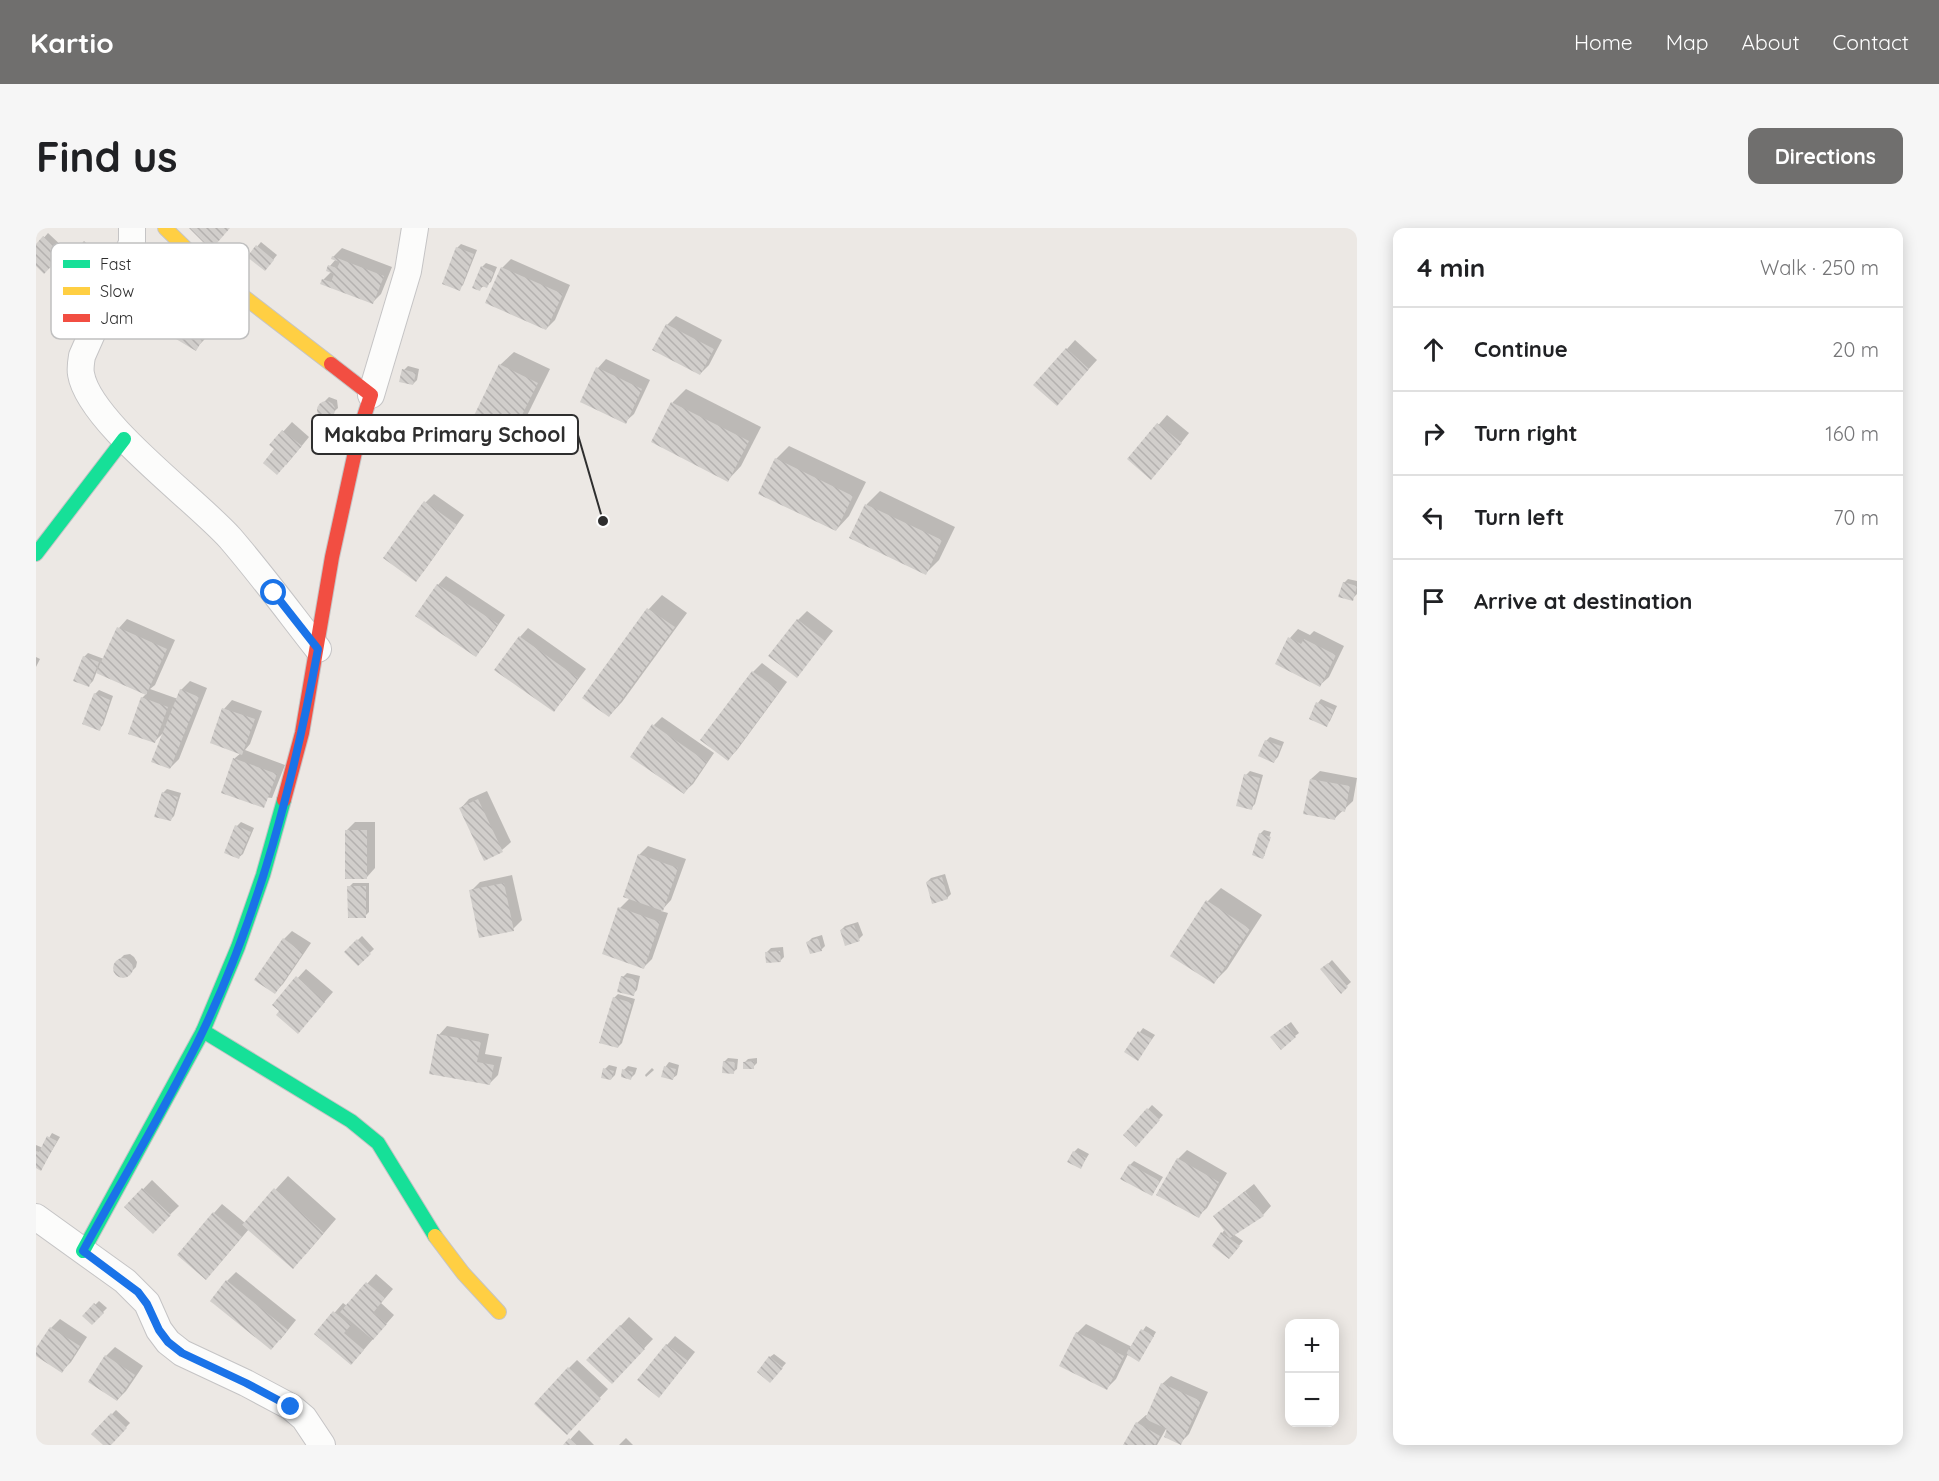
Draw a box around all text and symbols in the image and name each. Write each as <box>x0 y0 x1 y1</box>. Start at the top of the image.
text: Kartio <box>30 25 114 60</box>
text: Home <box>1574 29 1633 55</box>
text: Map <box>1666 29 1709 55</box>
text: About <box>1742 29 1800 55</box>
text: Contact <box>1833 29 1909 55</box>
button: Directions <box>1748 128 1903 184</box>
text: Find us <box>36 130 178 183</box>
legend <box>51 243 249 339</box>
text: 4 min <box>1417 251 1485 284</box>
text: Fast <box>100 254 131 274</box>
text: Walk · 250 m <box>1760 255 1879 280</box>
text: Slow <box>100 281 134 301</box>
text: Jam <box>100 308 133 328</box>
icon: ahead <box>1417 333 1450 366</box>
text: Continue <box>1474 335 1568 363</box>
text: 20 m <box>1832 337 1879 362</box>
callout: Makaba Primary School <box>312 415 578 454</box>
icon: right <box>1417 417 1450 450</box>
text: Turn right <box>1474 419 1578 447</box>
text: Makaba Primary School <box>324 421 566 447</box>
text: 160 m <box>1825 421 1879 446</box>
icon: left <box>1417 501 1450 534</box>
text: Turn left <box>1474 503 1564 531</box>
text: 70 m <box>1833 505 1879 530</box>
route start <box>260 579 286 605</box>
icon: arrive <box>1417 585 1450 618</box>
text: Arrive at destination <box>1474 587 1692 615</box>
map controls <box>1285 1319 1339 1427</box>
button: + <box>1285 1319 1339 1373</box>
button: − <box>1285 1373 1339 1427</box>
route end <box>277 1393 303 1419</box>

